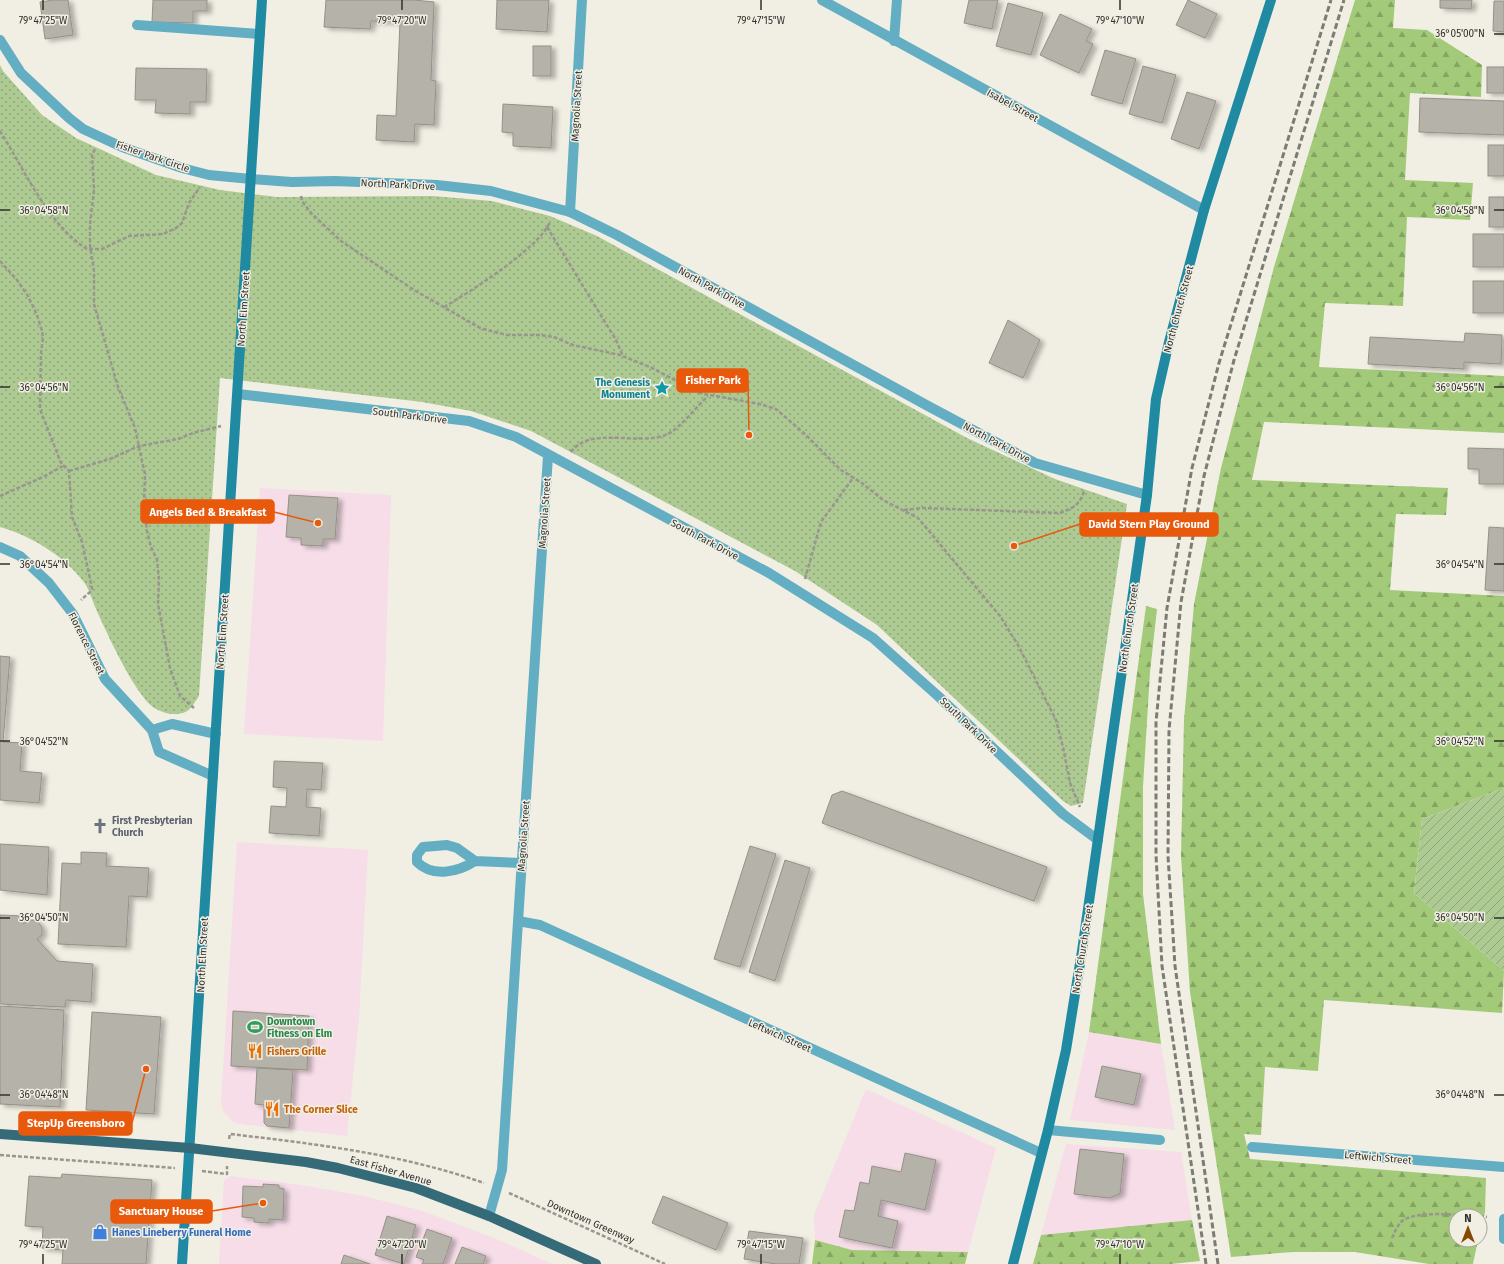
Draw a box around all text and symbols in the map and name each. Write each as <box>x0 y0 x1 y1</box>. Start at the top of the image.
text: 79°47'25"W <box>19 15 68 27</box>
text: 79°47'20"W <box>377 15 427 27</box>
text: 79°47'15"W <box>737 15 786 27</box>
text: 79°47'10"W <box>1096 15 1145 27</box>
text: 36°05'00"N <box>1435 28 1485 40</box>
street label: Magnolia Street <box>569 70 585 142</box>
street label: Isabel Street <box>985 87 1041 125</box>
street label: Fisher Park Circle <box>114 139 191 175</box>
street label: North Park Drive <box>360 177 435 193</box>
text: 36°04'58"N <box>19 205 69 217</box>
text: 36°04'58"N <box>1435 205 1485 217</box>
street label: North Church Street <box>1162 264 1196 354</box>
street label: North Park Drive <box>676 265 747 311</box>
street label: North Elm Street <box>235 271 253 347</box>
callout: Fisher Park <box>677 369 748 392</box>
text: Fisher Park <box>685 374 742 387</box>
place label: The Genesis Monument <box>595 377 650 401</box>
place icon: The Genesis Monument <box>653 379 671 397</box>
text: 36°04'56"N <box>20 382 69 394</box>
text: 36°04'56"N <box>1436 382 1485 394</box>
street label: South Park Drive <box>372 405 448 427</box>
street label: North Park Drive <box>961 420 1032 466</box>
street label: Magnolia Street <box>537 477 553 549</box>
callout: Angels Bed & Breakfast <box>141 500 274 523</box>
text: Angels Bed & Breakfast <box>148 506 267 519</box>
callout: David Stern Play Ground <box>1080 513 1218 536</box>
street label: South Park Drive <box>669 517 740 563</box>
text: David Stern Play Ground <box>1088 518 1210 531</box>
text: 36°04'54"N <box>20 559 68 571</box>
text: 36°04'54"N <box>1436 559 1484 571</box>
street label: North Church Street <box>1117 582 1141 673</box>
street label: North Elm Street <box>214 594 232 670</box>
street label: Florence Street <box>65 610 107 677</box>
street label: South Park Drive <box>937 695 999 756</box>
text: 36°04'52"N <box>20 736 68 748</box>
text: 36°04'52"N <box>1436 736 1484 748</box>
street label: Magnolia Street <box>516 800 532 872</box>
place label: First Presbyterian Church <box>112 815 193 839</box>
church icon: First Presbyterian Church <box>91 817 109 835</box>
street label: North Church Street <box>1070 903 1096 994</box>
text: 36°04'50"N <box>19 912 69 924</box>
text: 36°04'50"N <box>1435 912 1485 924</box>
street label: North Elm Street <box>195 917 211 993</box>
place label: Downtown Fitness on Elm <box>267 1016 332 1040</box>
street label: Leftwich Street <box>746 1017 813 1055</box>
sports icon: Downtown Fitness on Elm <box>246 1018 264 1036</box>
restaurant icon: Fishers Grille <box>246 1042 264 1060</box>
place label: Fishers Grille <box>267 1046 327 1058</box>
text: 36°04'48"N <box>19 1089 69 1101</box>
text: 36°04'48"N <box>1435 1089 1485 1101</box>
restaurant icon: The Corner Slice <box>263 1100 281 1118</box>
place label: The Corner Slice <box>284 1104 358 1116</box>
callout: StepUp Greensboro <box>19 1112 132 1135</box>
text: StepUp Greensboro <box>27 1117 125 1130</box>
street label: Leftwich Street <box>1344 1149 1412 1167</box>
street label: East Fisher Avenue <box>348 1154 433 1188</box>
street label: Downtown Greenway <box>545 1197 636 1247</box>
callout: Sanctuary House <box>111 1200 212 1223</box>
text: Sanctuary House <box>119 1205 203 1218</box>
north arrow <box>1448 1208 1488 1248</box>
text: N <box>1464 1212 1472 1225</box>
shop icon: Hanes Lineberry Funeral Home <box>91 1223 109 1241</box>
place label: Hanes Lineberry Funeral Home <box>112 1227 252 1239</box>
text: 79°47'25"W <box>19 1239 68 1251</box>
text: 79°47'20"W <box>377 1239 427 1251</box>
text: 79°47'15"W <box>737 1239 786 1251</box>
text: 79°47'10"W <box>1096 1239 1145 1251</box>

